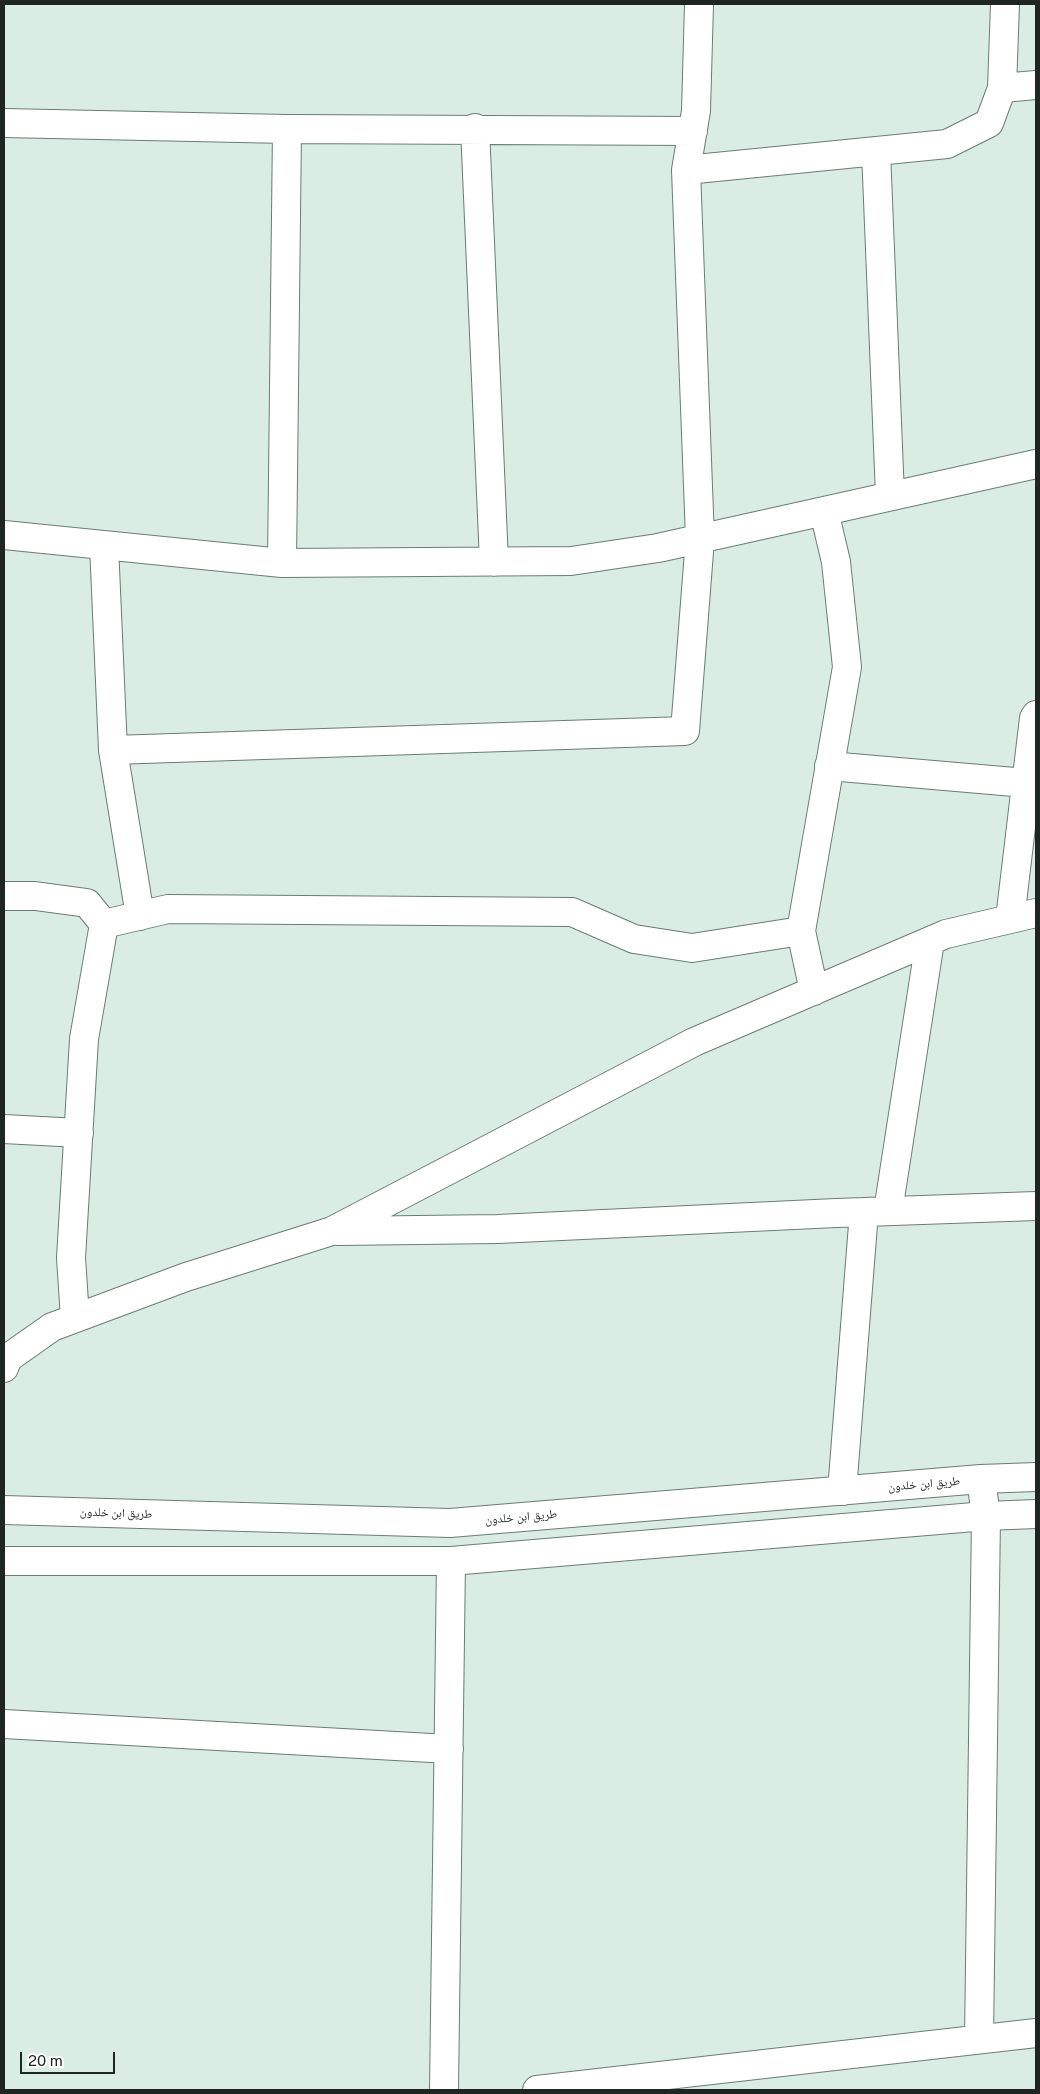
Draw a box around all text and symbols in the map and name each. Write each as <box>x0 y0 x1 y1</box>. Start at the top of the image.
street label: طريق ابن خلدون <box>887 1474 961 1494</box>
street label: طريق ابن خلدون <box>80 1505 152 1521</box>
street label: طريق ابن خلدون <box>484 1507 558 1527</box>
scale bar <box>22 2042 118 2074</box>
text: 20 m <box>28 2052 63 2069</box>

